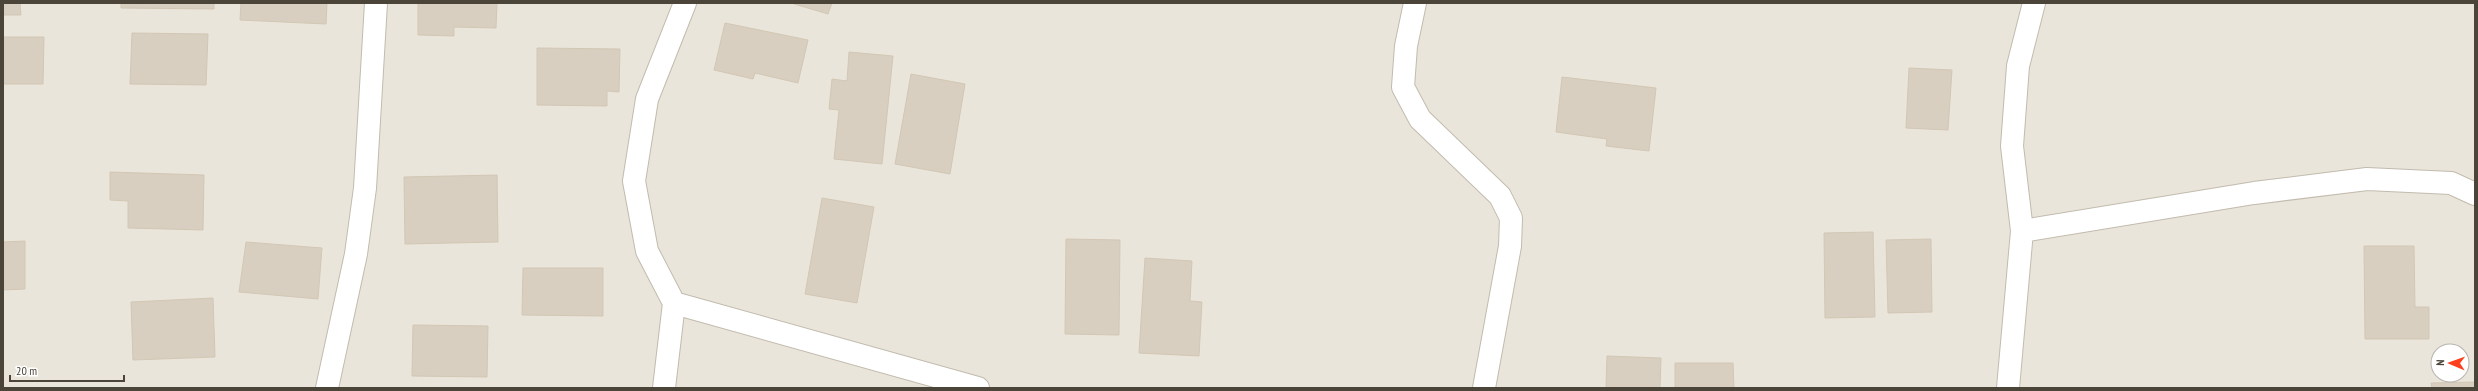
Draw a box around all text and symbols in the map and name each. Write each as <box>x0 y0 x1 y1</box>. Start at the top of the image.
north arrow <box>2430 343 2470 383</box>
scale bar <box>10 357 124 383</box>
text: N <box>2433 359 2447 366</box>
text: 20 m <box>16 363 37 378</box>

